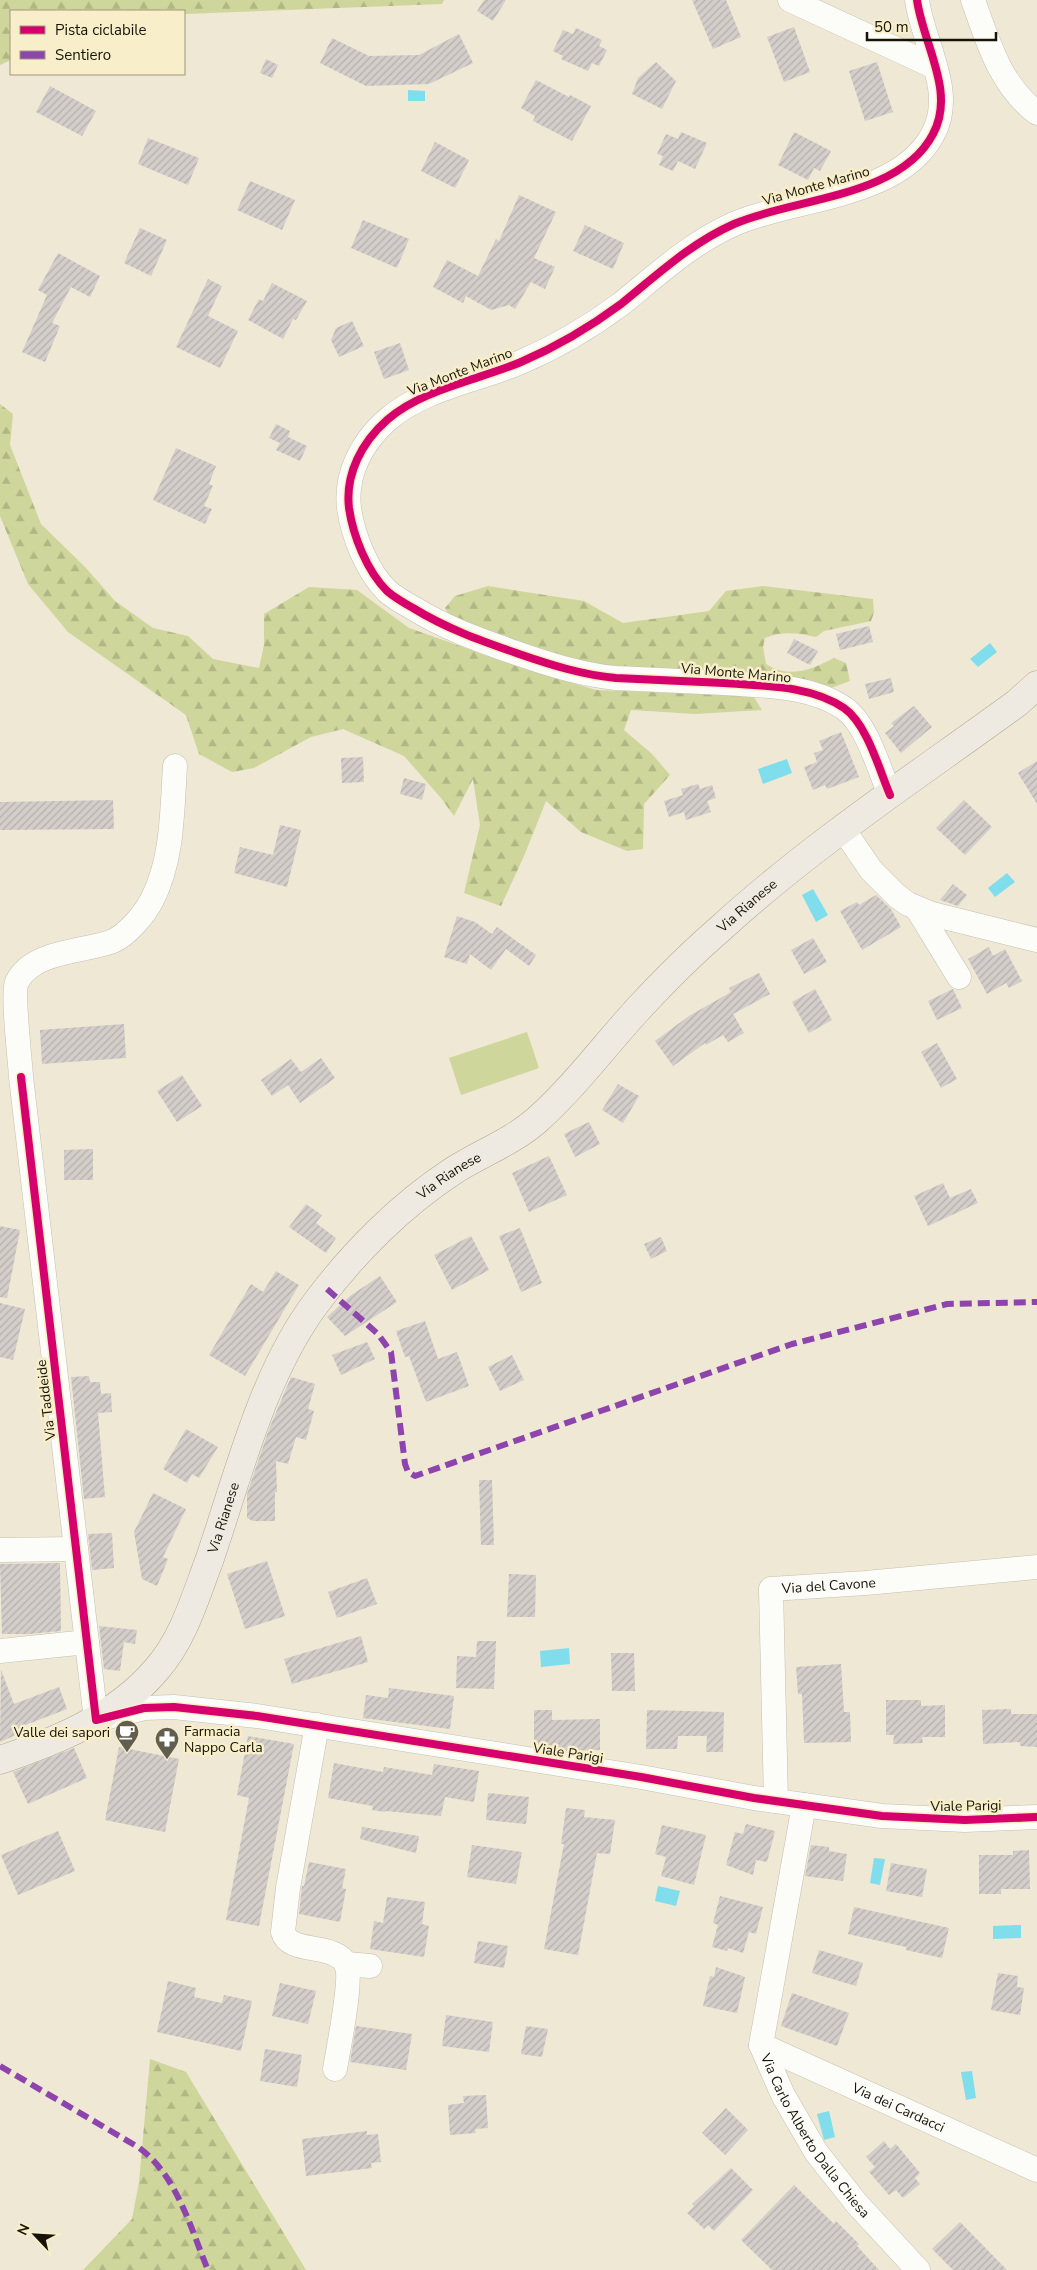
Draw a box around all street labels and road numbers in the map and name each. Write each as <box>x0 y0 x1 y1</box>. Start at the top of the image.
street label: Via Monte Marino <box>759 162 872 211</box>
street label: Via Monte Marino <box>404 343 515 401</box>
street label: Via Monte Marino <box>679 659 792 687</box>
street label: Via Rianese <box>712 874 781 937</box>
street label: Via Rianese <box>412 1147 484 1204</box>
street label: Via Taddeide <box>32 1358 61 1443</box>
street label: Via Rianese <box>202 1480 243 1557</box>
street label: Via del Cavone <box>780 1573 877 1598</box>
street label: Viale Parigi <box>530 1738 605 1768</box>
street label: Viale Parigi <box>929 1796 1002 1816</box>
street label: Via Carlo Alberto Dalla Chiesa <box>756 2050 875 2222</box>
street label: Via dei Cardacci <box>848 2078 948 2137</box>

